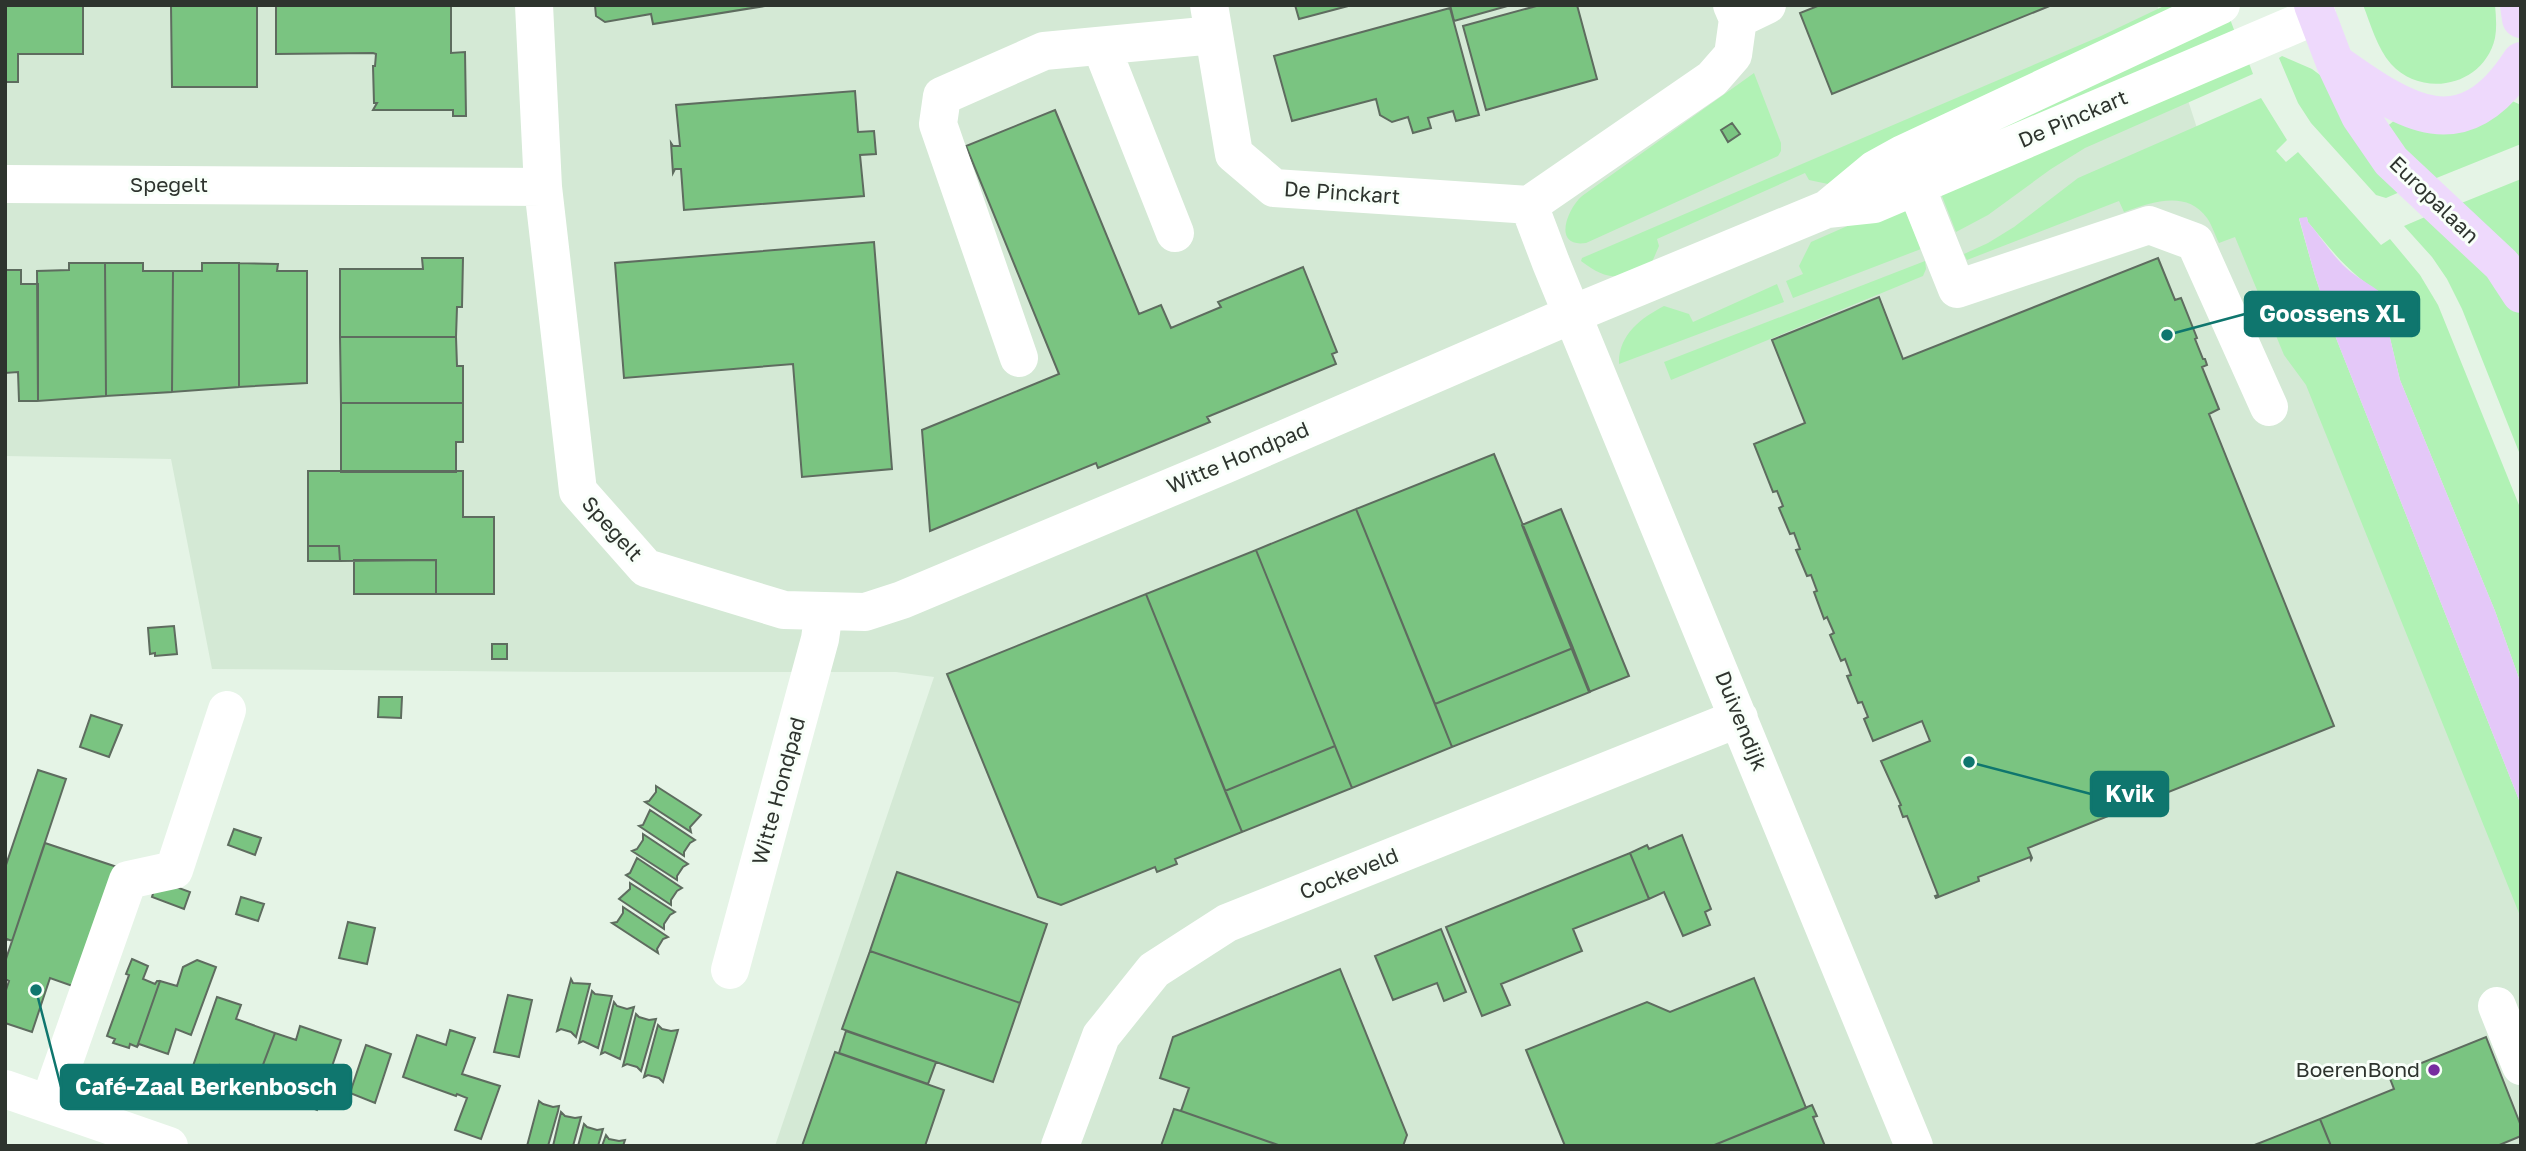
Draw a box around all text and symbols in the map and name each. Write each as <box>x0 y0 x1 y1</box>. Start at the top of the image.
street label: De Pinckart <box>2014 83 2131 153</box>
street label: Europalaan <box>2385 150 2485 248</box>
street label: Spegelt <box>130 171 208 197</box>
street label: De Pinckart <box>1283 175 1401 209</box>
callout: Goossens XL <box>2245 292 2419 336</box>
text: Goossens XL <box>2259 299 2405 327</box>
street label: Witte Hondpad <box>1163 415 1313 499</box>
street label: Spegelt <box>577 491 649 566</box>
street label: Duivendijk <box>1710 667 1774 775</box>
street label: Witte Hondpad <box>746 714 810 867</box>
callout: Kvik <box>2091 772 2168 816</box>
text: Kvik <box>2105 779 2155 807</box>
street label: Cockeveld <box>1295 841 1402 905</box>
place label: BoerenBond <box>2296 1056 2420 1082</box>
marker: BoerenBond <box>2426 1062 2442 1078</box>
callout: Café-Zaal Berkenbosch <box>61 1065 351 1109</box>
text: Café-Zaal Berkenbosch <box>75 1072 337 1100</box>

